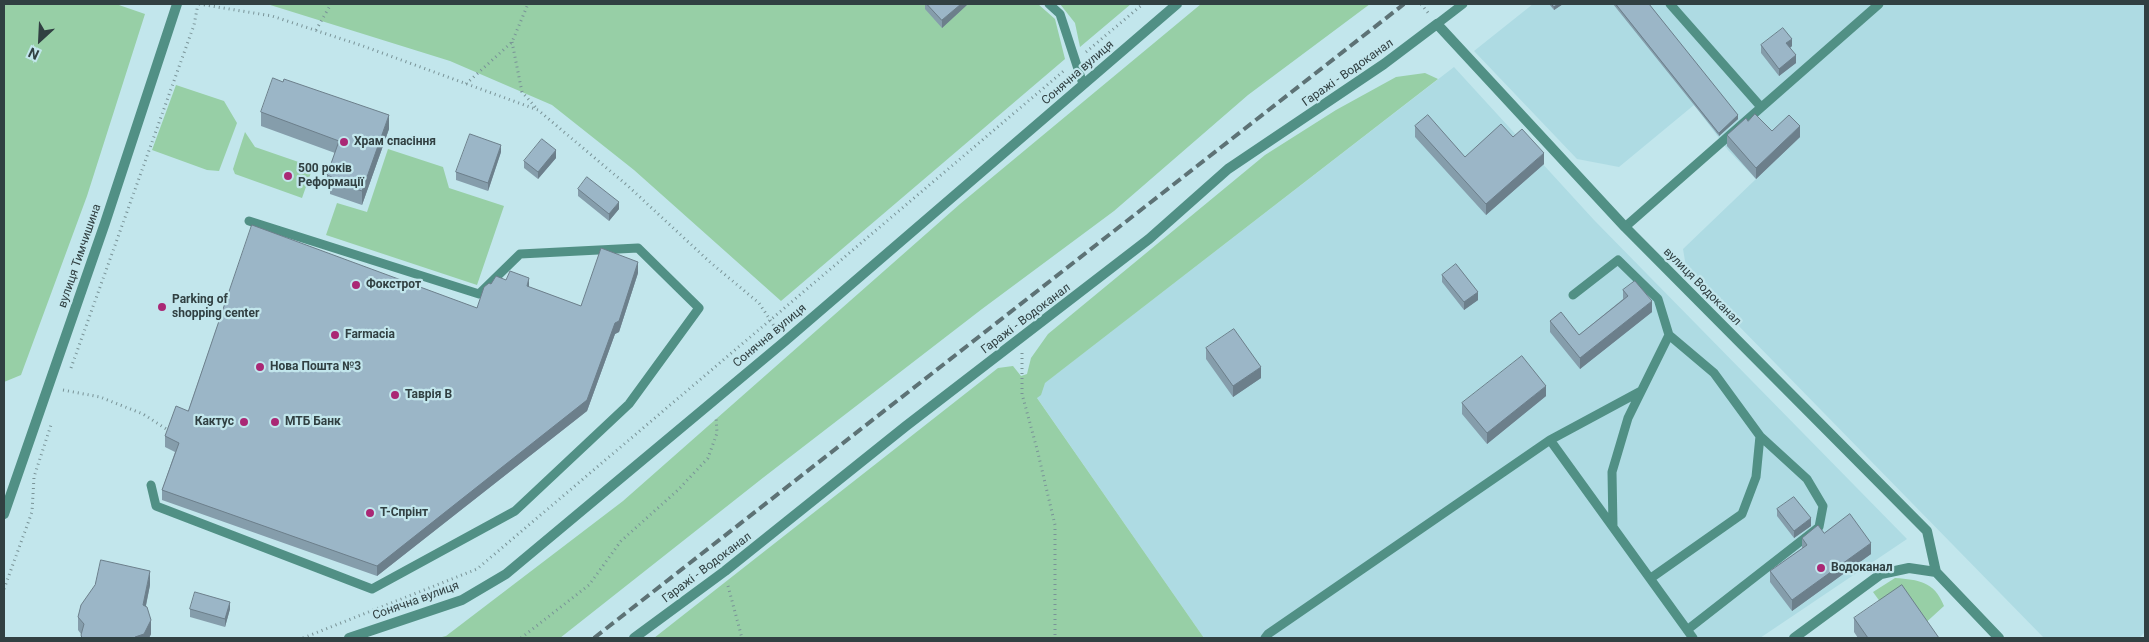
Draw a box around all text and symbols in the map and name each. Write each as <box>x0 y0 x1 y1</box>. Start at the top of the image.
north arrow <box>15 15 65 65</box>
street label: Гаражі - Водоканал <box>1300 36 1396 110</box>
street label: Сонячна вулиця <box>1039 38 1117 108</box>
text: N <box>26 44 42 63</box>
place label: Храм спасіння <box>354 135 436 149</box>
marker: Храм спасіння <box>338 136 350 148</box>
place label: 500 років Реформації <box>298 162 364 190</box>
marker: 500 років Реформації <box>282 170 294 182</box>
street label: вулиця Тимчишина <box>55 202 105 310</box>
street label: вулиця Водоканал <box>1660 245 1744 329</box>
place label: Фокстрот <box>366 278 421 292</box>
marker: Фокстрот <box>350 279 362 291</box>
street label: Гаражі - Водоканал <box>979 281 1073 357</box>
place label: Parking of shopping center <box>172 293 259 321</box>
marker: Parking of shopping center <box>156 301 168 313</box>
street label: Сонячна вулиця <box>731 301 809 371</box>
place label: Farmacia <box>345 328 395 342</box>
marker: Farmacia <box>329 329 341 341</box>
place label: Нова Пошта №3 <box>270 360 361 374</box>
marker: Нова Пошта №3 <box>254 361 266 373</box>
place label: Таврія В <box>405 388 452 402</box>
marker: Таврія В <box>389 389 401 401</box>
place label: Кактус <box>195 415 234 429</box>
place label: МТБ Банк <box>285 415 341 429</box>
marker: Кактус <box>238 416 250 428</box>
marker: МТБ Банк <box>269 416 281 428</box>
place label: Т-Спрінт <box>380 506 428 520</box>
marker: Т-Спрінт <box>364 507 376 519</box>
street label: Гаражі - Водоканал <box>660 530 754 606</box>
place label: Водоканал <box>1831 561 1893 575</box>
marker: Водоканал <box>1815 562 1827 574</box>
street label: Сонячна вулиця <box>371 579 461 623</box>

